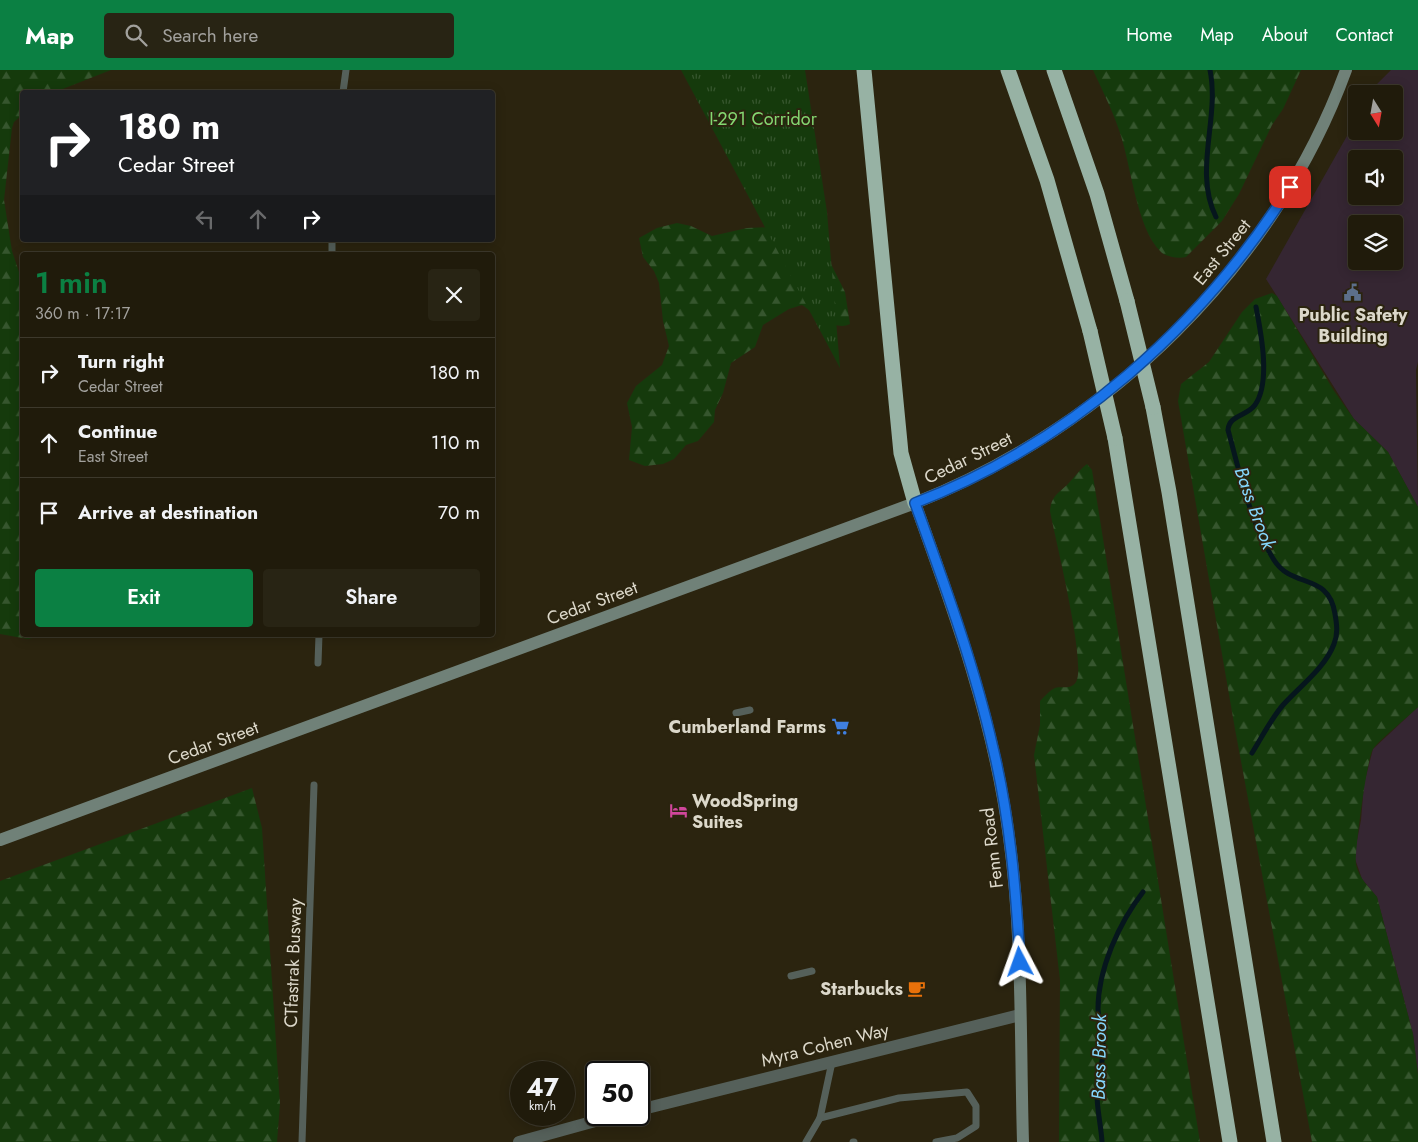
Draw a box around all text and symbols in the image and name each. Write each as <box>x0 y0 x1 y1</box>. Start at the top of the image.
search box <box>104 13 454 58</box>
text: Map <box>25 18 74 53</box>
icon: search <box>122 21 150 49</box>
text: Search here <box>162 22 258 49</box>
text: Home <box>1126 22 1172 48</box>
text: Map <box>1200 22 1234 48</box>
text: About <box>1262 22 1307 48</box>
text: Contact <box>1335 22 1393 48</box>
north arrow <box>1348 85 1402 140</box>
map controls <box>1348 85 1403 270</box>
text: 180 m <box>118 102 220 152</box>
park label: I-291 Corridor <box>709 106 818 132</box>
icon: right <box>35 110 100 175</box>
text: Cedar Street <box>118 148 234 180</box>
button: sound <box>1348 150 1403 205</box>
pin <box>1269 166 1311 208</box>
icon: arrive <box>1276 173 1304 201</box>
icon: left <box>191 205 219 233</box>
icon: ahead <box>244 205 272 233</box>
icon: right <box>297 205 325 233</box>
street label: East Street <box>1187 213 1257 291</box>
button: layers <box>1348 215 1403 270</box>
text: 1 min <box>35 261 108 304</box>
button: close <box>428 269 480 321</box>
public building icon: Public Safety Building <box>1343 282 1363 302</box>
text: 360 m · 17:17 <box>35 302 130 325</box>
place label: Public Safety Building <box>1299 302 1408 349</box>
text: Turn right <box>78 348 164 375</box>
icon: right <box>35 359 63 387</box>
text: 180 m <box>429 359 480 386</box>
text: Cedar Street <box>78 375 162 398</box>
text: Continue <box>78 418 157 445</box>
street label: Cedar Street <box>920 425 1017 491</box>
icon: ahead <box>35 429 63 457</box>
text: 110 m <box>431 429 480 456</box>
text: East Street <box>78 445 148 468</box>
water label: Bass Brook <box>1228 463 1283 554</box>
icon: arrive <box>35 499 63 527</box>
text: Arrive at destination <box>78 499 258 526</box>
text: 70 m <box>438 499 480 526</box>
button: Exit <box>35 569 253 627</box>
button: Share <box>263 569 480 627</box>
street label: Cedar Street <box>543 574 642 631</box>
street label: Cedar Street <box>164 714 263 771</box>
place label: Cumberland Farms <box>669 714 826 740</box>
supermarket icon: Cumberland Farms <box>830 717 850 737</box>
place label: WoodSpring Suites <box>692 788 798 835</box>
hotel icon: WoodSpring Suites <box>668 801 688 821</box>
street label: Fenn Road <box>974 806 1010 890</box>
street label: CTfastrak Busway <box>278 898 308 1028</box>
position arrow <box>993 935 1045 987</box>
place label: Starbucks <box>820 976 903 1002</box>
cafe icon: Starbucks <box>907 979 927 999</box>
water label: Bass Brook <box>1085 1013 1113 1100</box>
street label: Myra Cohen Way <box>758 1017 892 1073</box>
speed limit sign: 50 <box>585 1061 650 1126</box>
text: 47 <box>526 1069 559 1105</box>
text: km/h <box>529 1097 556 1115</box>

